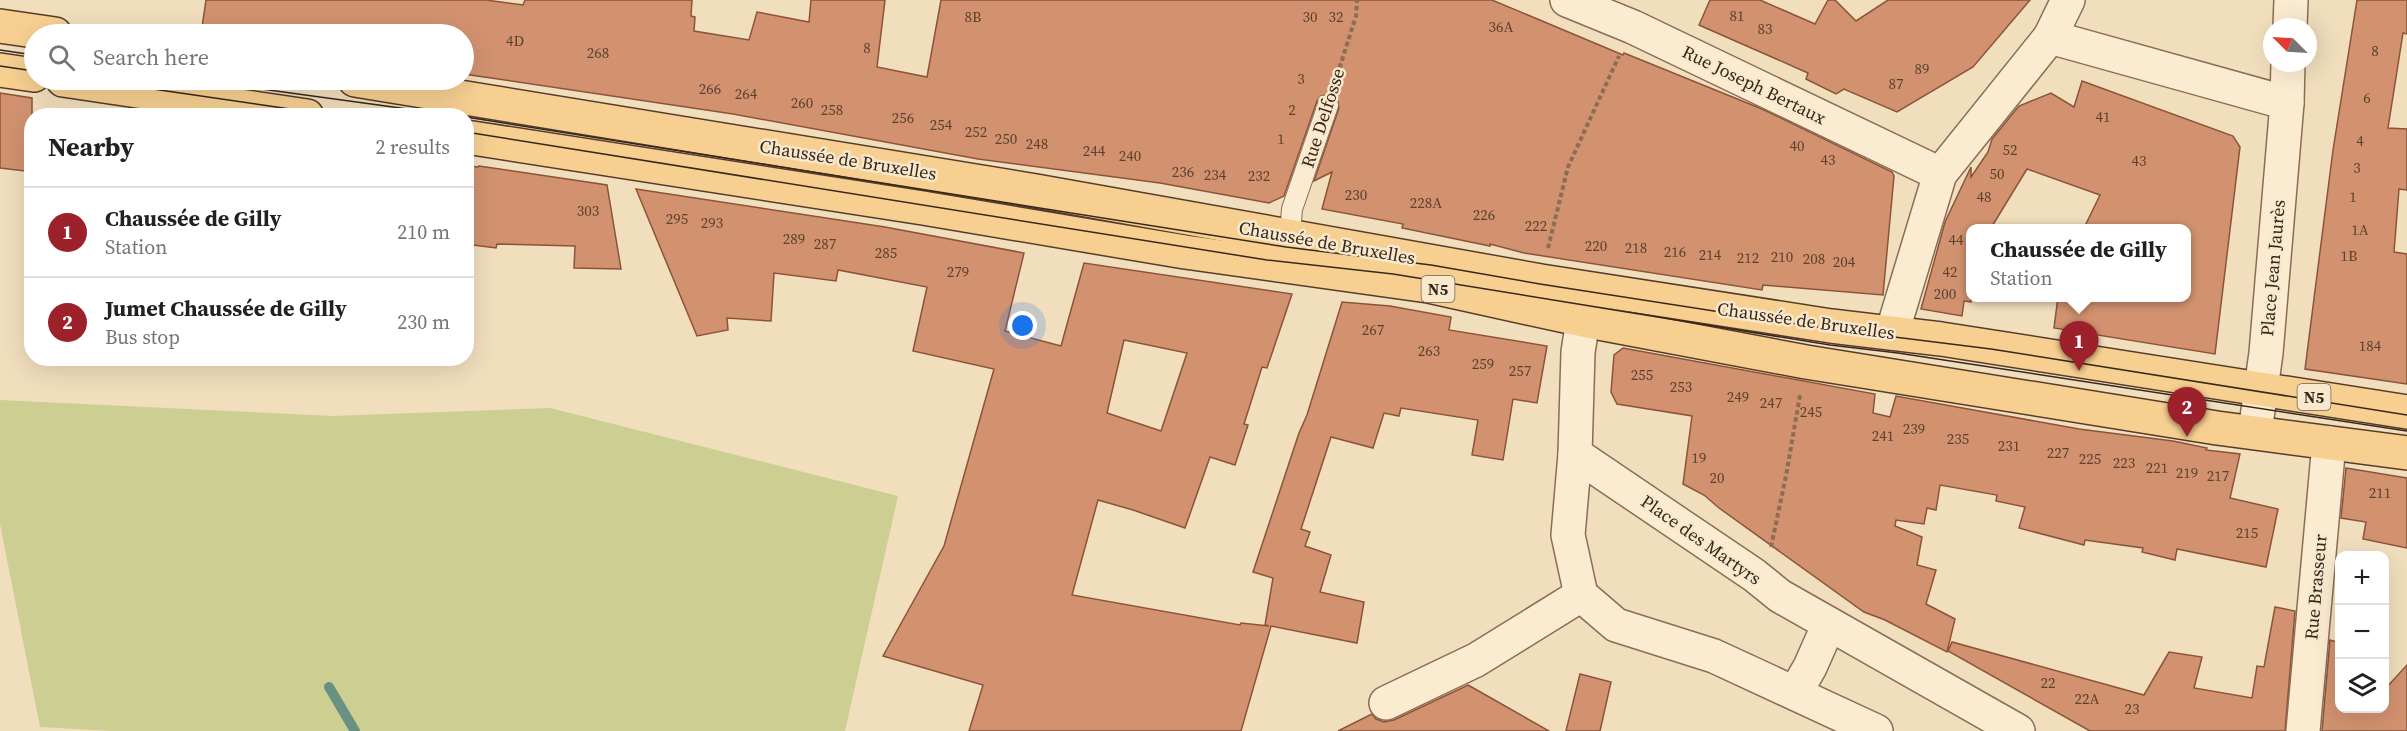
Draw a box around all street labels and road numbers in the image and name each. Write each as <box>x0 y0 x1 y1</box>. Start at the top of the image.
street label: Rue Joseph Bertaux <box>1678 39 1831 130</box>
street label: Rue Delfosse <box>1295 65 1350 171</box>
street label: Chaussée de Bruxelles <box>758 133 939 186</box>
street label: Place Jean Jaurès <box>2254 198 2291 337</box>
street label: Chaussée de Bruxelles <box>1237 215 1418 270</box>
road number: N5 <box>1422 276 1454 302</box>
street label: Chaussée de Bruxelles <box>1716 296 1897 345</box>
road number: N5 <box>2298 384 2330 410</box>
street label: Place des Martyrs <box>1636 489 1767 591</box>
street label: Rue Brasseur <box>2298 533 2333 641</box>

